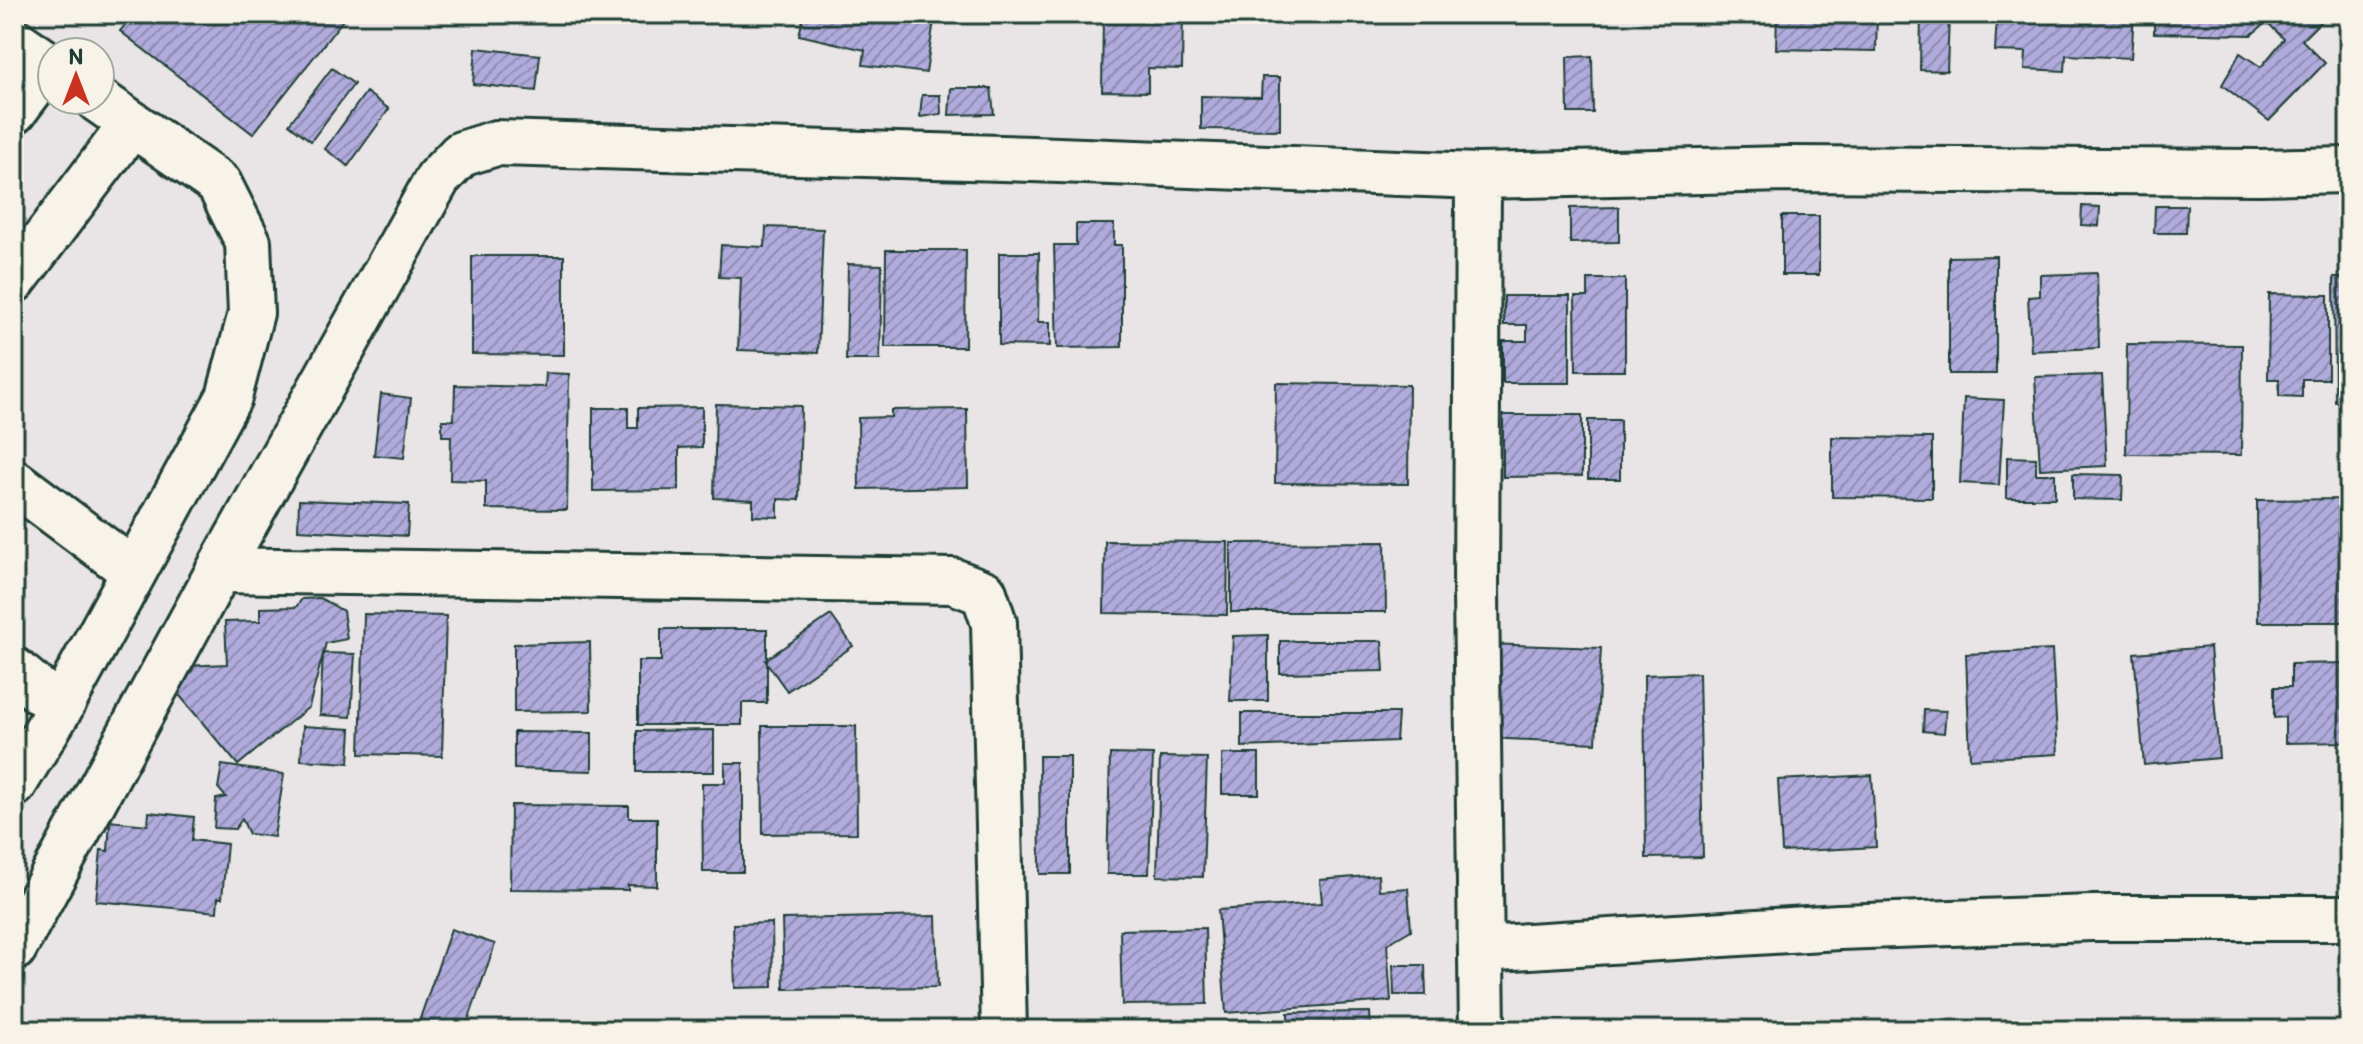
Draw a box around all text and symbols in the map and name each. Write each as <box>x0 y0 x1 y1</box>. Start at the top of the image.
north arrow <box>36 36 116 116</box>
text: N <box>69 43 83 70</box>

